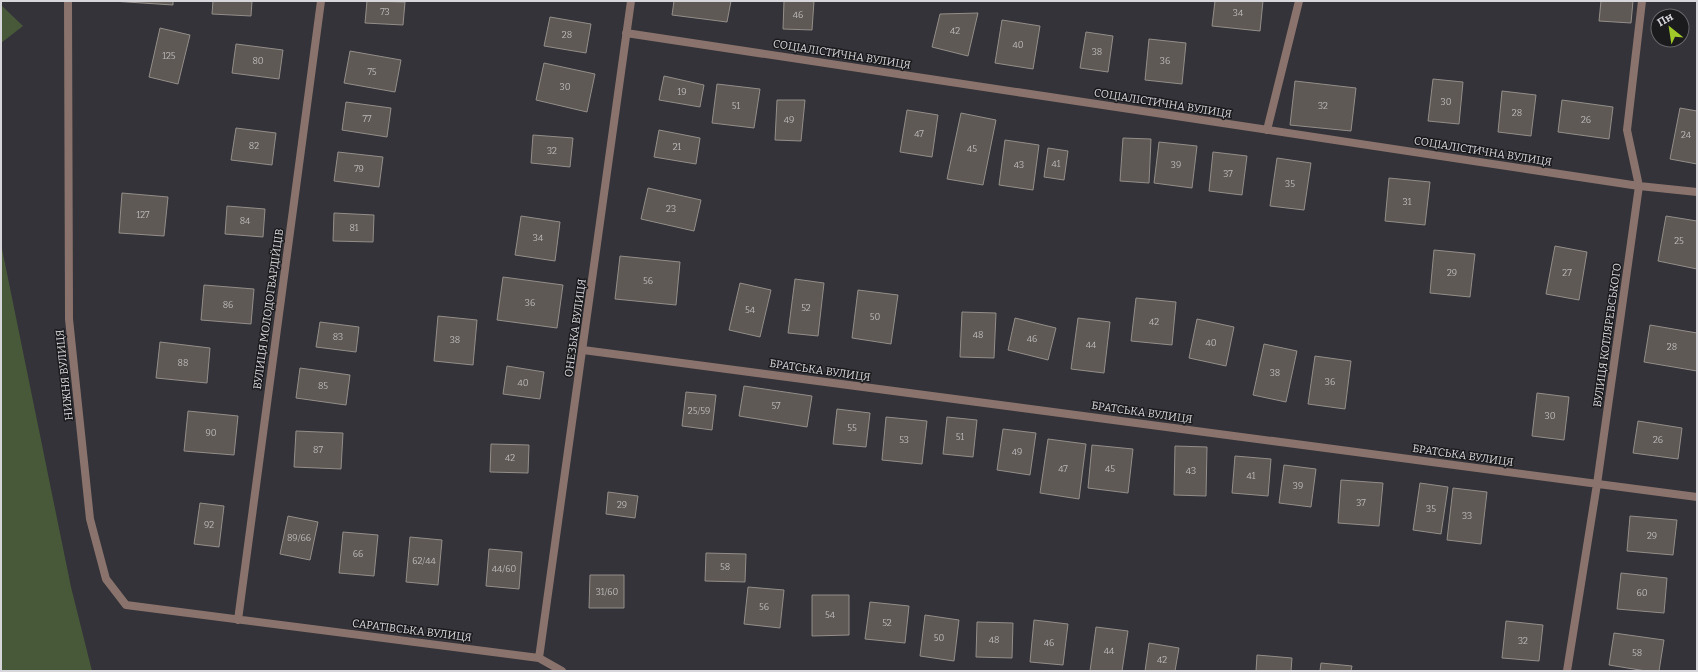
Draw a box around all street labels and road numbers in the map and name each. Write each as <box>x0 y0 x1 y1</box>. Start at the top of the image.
street label: СОЦІАЛІСТИЧНА ВУЛИЦЯ <box>772 37 912 72</box>
street label: СОЦІАЛІСТИЧНА ВУЛИЦЯ <box>1093 86 1233 121</box>
street label: СОЦІАЛІСТИЧНА ВУЛИЦЯ <box>1413 134 1553 169</box>
street label: ВУЛИЦЯ МОЛОДОГВАРДІЙЦІВ <box>251 228 286 390</box>
street label: ВУЛИЦЯ КОТЛЯРЕВСЬКОГО <box>1591 262 1624 408</box>
street label: ОНЕЗЬКА ВУЛИЦЯ <box>562 278 589 378</box>
street label: НИЖНЯ ВУЛИЦЯ <box>53 329 76 421</box>
street label: БРАТСЬКА ВУЛИЦЯ <box>769 357 871 384</box>
street label: БРАТСЬКА ВУЛИЦЯ <box>1091 399 1193 426</box>
street label: БРАТСЬКА ВУЛИЦЯ <box>1412 442 1514 469</box>
street label: САРАТІВСЬКА ВУЛИЦЯ <box>351 617 472 644</box>

